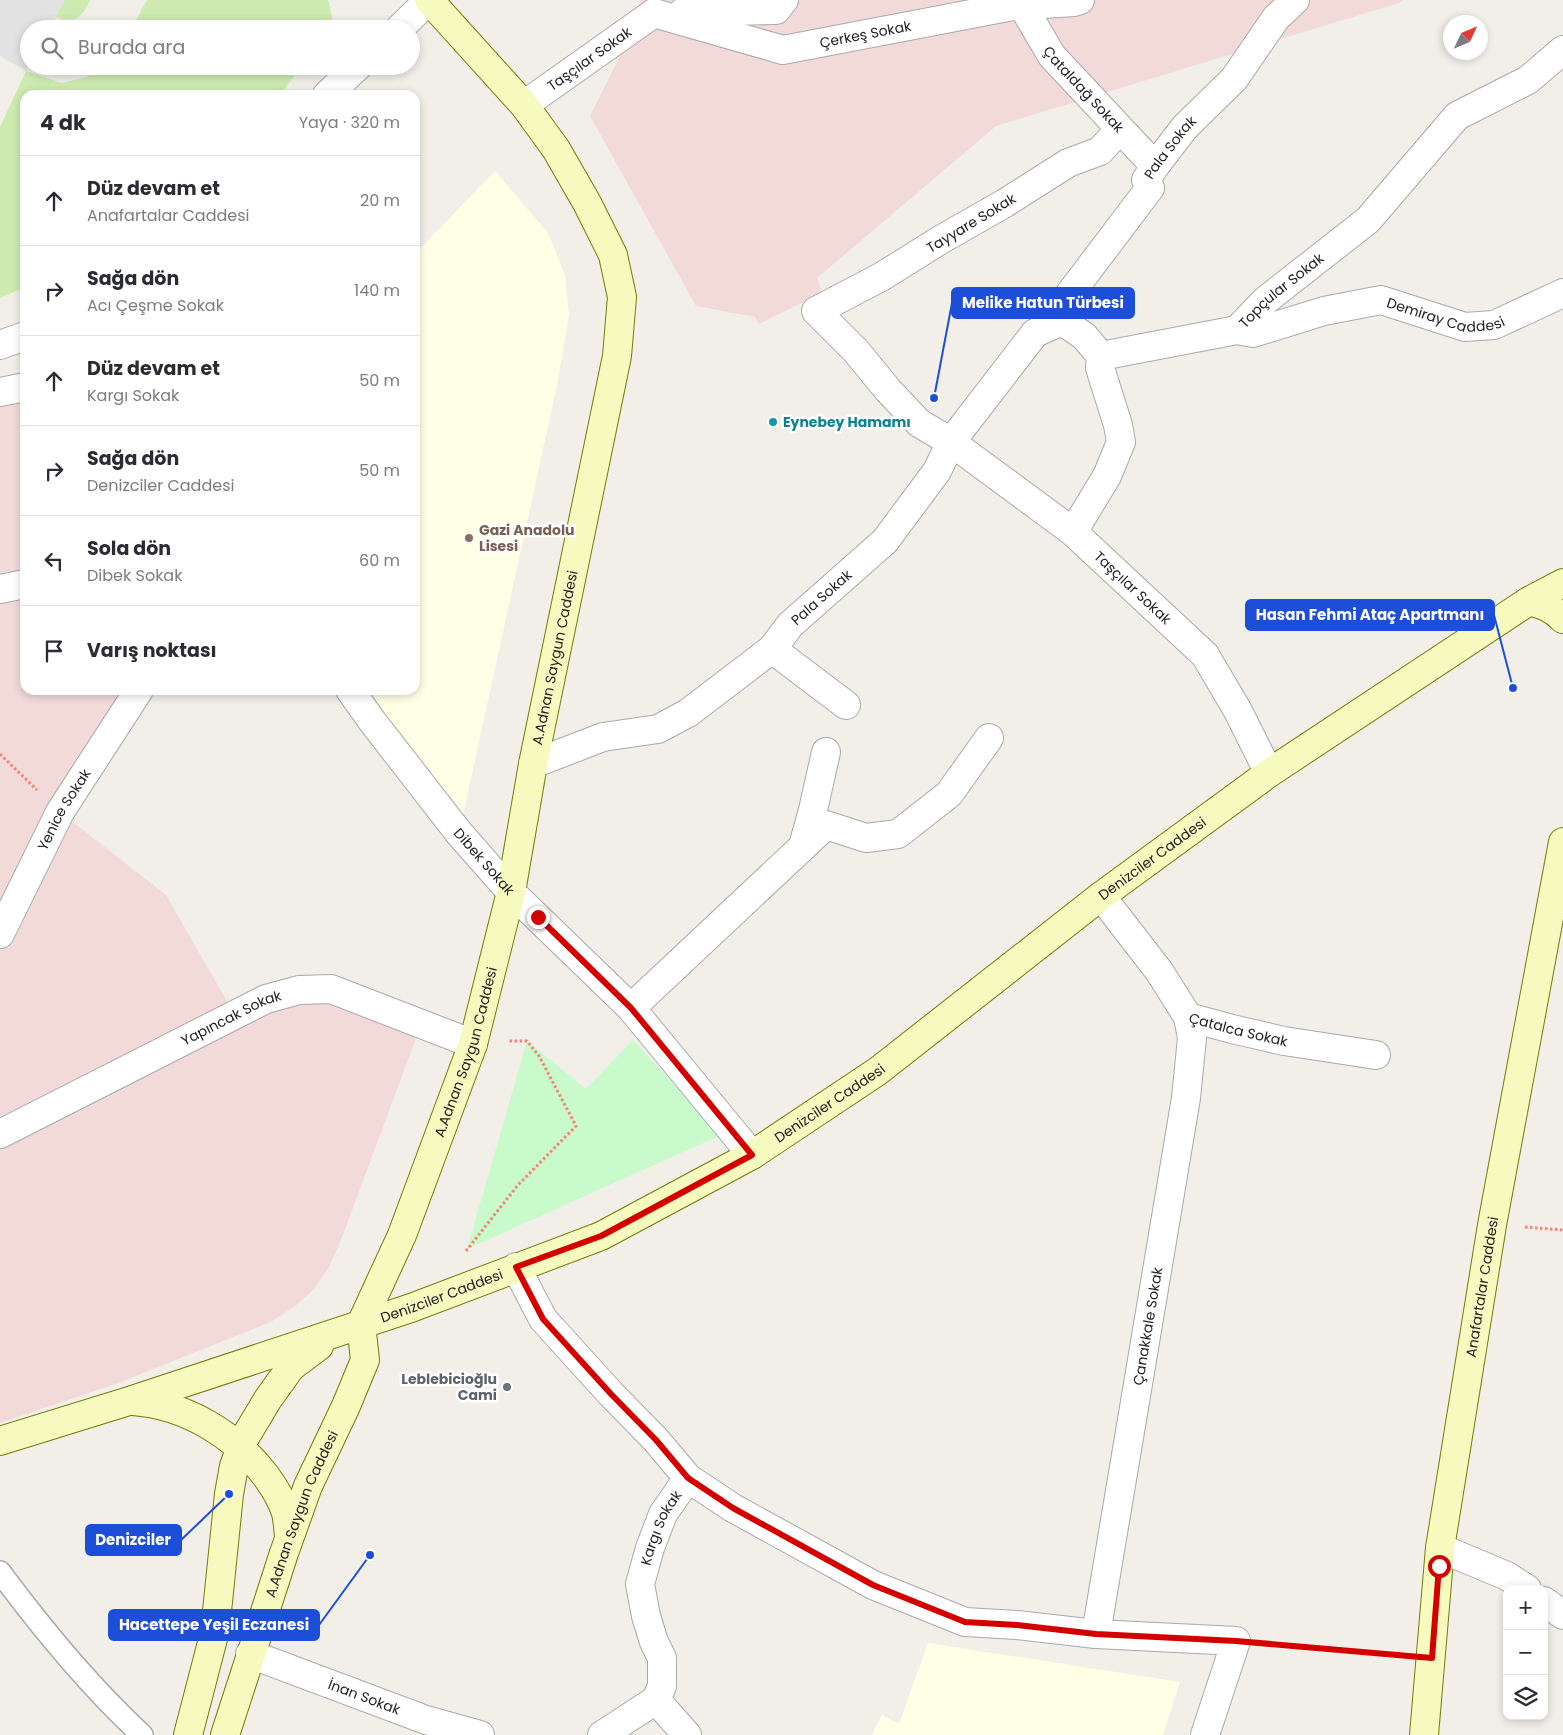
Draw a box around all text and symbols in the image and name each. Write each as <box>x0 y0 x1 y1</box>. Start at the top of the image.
north arrow <box>1443 15 1488 60</box>
street label: Çerkeş Sokak <box>818 16 914 53</box>
search box <box>20 20 420 75</box>
street label: Taşçılar Sokak <box>543 21 636 96</box>
icon: search <box>38 34 66 62</box>
text: Burada ara <box>78 34 185 61</box>
street label: Çataldağ Sokak <box>1038 42 1129 138</box>
text: 4 dk <box>40 108 86 137</box>
text: Yaya · 320 m <box>299 111 400 134</box>
street label: Pala Sokak <box>1139 111 1201 183</box>
text: Düz devam et <box>87 175 220 202</box>
icon: ahead <box>40 187 68 215</box>
street label: Tayyare Sokak <box>923 188 1020 258</box>
text: 20 m <box>360 189 400 212</box>
text: Anafartalar Caddesi <box>87 204 250 227</box>
street label: Topçular Sokak <box>1234 248 1329 332</box>
text: Sağa dön <box>87 265 179 292</box>
icon: right <box>40 277 68 305</box>
text: 140 m <box>354 279 400 302</box>
callout: Melike Hatun Türbesi <box>952 288 1134 318</box>
text: Melike Hatun Türbesi <box>962 292 1124 313</box>
street label: Demiray Caddesi <box>1384 292 1508 337</box>
text: Acı Çeşme Sokak <box>87 294 224 317</box>
text: Düz devam et <box>87 355 220 382</box>
icon: ahead <box>40 367 68 395</box>
text: 50 m <box>359 369 400 392</box>
text: Kargı Sokak <box>87 384 179 407</box>
place label: Eynebey Hamamı <box>783 412 911 432</box>
marker: Eynebey Hamamı <box>767 416 779 428</box>
text: Sağa dön <box>87 445 179 472</box>
icon: right <box>40 457 68 485</box>
text: 50 m <box>359 459 400 482</box>
text: Denizciler Caddesi <box>87 474 234 497</box>
place label: Gazi Anadolu Lisesi <box>479 520 574 556</box>
marker: Gazi Anadolu Lisesi <box>463 532 475 544</box>
text: Sola dön <box>87 535 171 562</box>
street label: Taşçılar Sokak <box>1090 546 1176 629</box>
icon: left <box>40 547 68 575</box>
text: 60 m <box>359 549 400 572</box>
text: Dibek Sokak <box>87 564 182 587</box>
street label: Pala Sokak <box>786 564 857 630</box>
street label: A.Adnan Saygun Caddesi <box>527 568 583 747</box>
callout: Hasan Fehmi Ataç Apartmanı <box>1246 600 1494 630</box>
text: Hasan Fehmi Ataç Apartmanı <box>1256 604 1484 625</box>
icon: arrive <box>40 637 68 665</box>
text: Varış noktası <box>87 637 217 664</box>
street label: Yenice Sokak <box>33 764 96 854</box>
street label: Denizciler Caddesi <box>1094 812 1210 905</box>
street label: Dibek Sokak <box>449 824 520 900</box>
route end <box>527 906 550 929</box>
street label: A.Adnan Saygun Caddesi <box>429 965 502 1140</box>
street label: Yapıncak Sokak <box>178 985 284 1050</box>
street label: Çatalca Sokak <box>1187 1008 1290 1052</box>
street label: Denizciler Caddesi <box>770 1059 889 1147</box>
street label: Anafartalar Caddesi <box>1461 1215 1503 1359</box>
street label: Denizciler Caddesi <box>378 1264 506 1327</box>
street label: Çanakkale Sokak <box>1128 1265 1168 1387</box>
place label: Leblebicioğlu Cami <box>401 1369 497 1405</box>
marker: Leblebicioğlu Cami <box>501 1381 513 1393</box>
street label: A.Adnan Saygun Caddesi <box>260 1427 343 1600</box>
street label: Kargı Sokak <box>636 1486 687 1568</box>
callout: Denizciler <box>86 1525 181 1555</box>
text: Denizciler <box>95 1529 171 1550</box>
route start <box>1428 1555 1451 1578</box>
map controls <box>1503 1585 1548 1720</box>
button: + <box>1503 1585 1548 1630</box>
callout: Hacettepe Yeşil Eczanesi <box>109 1610 319 1640</box>
text: Hacettepe Yeşil Eczanesi <box>119 1614 309 1635</box>
button: − <box>1503 1630 1548 1675</box>
street label: İnan Sokak <box>325 1674 404 1720</box>
button: layers <box>1503 1675 1548 1720</box>

